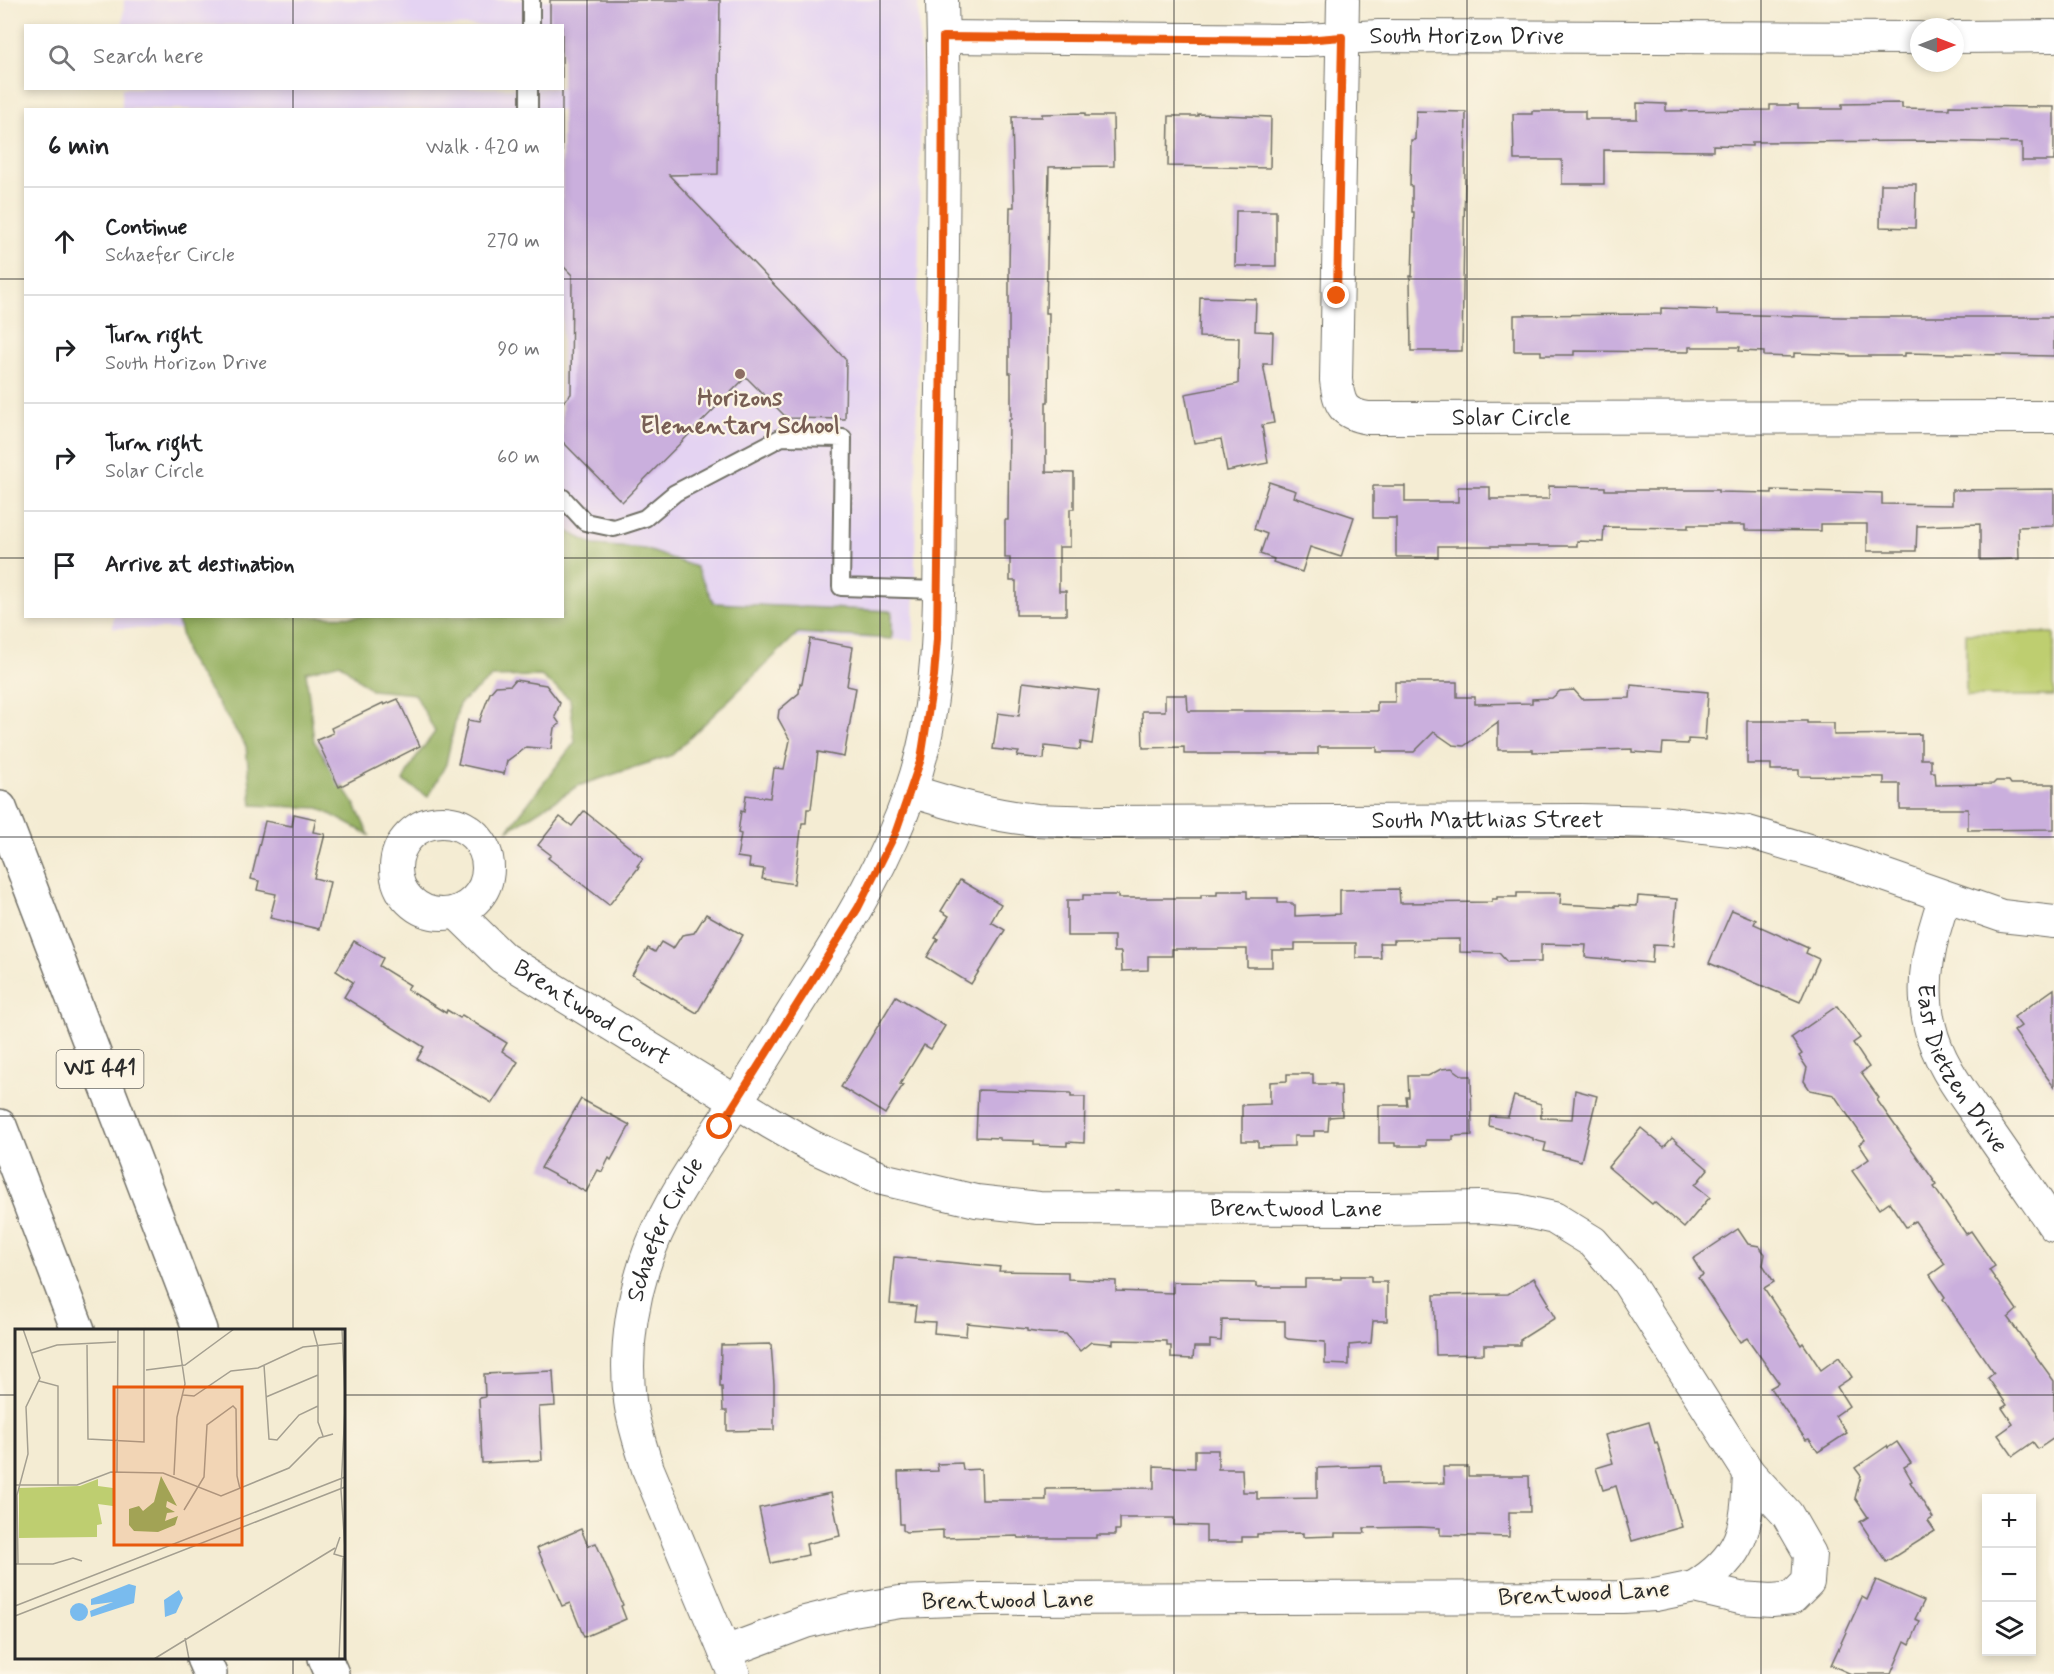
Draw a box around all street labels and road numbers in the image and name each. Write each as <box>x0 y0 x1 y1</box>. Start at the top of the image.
street label: South Horizon Drive <box>1369 20 1564 52</box>
street label: Solar Circle <box>1452 402 1571 433</box>
street label: South Matthias Street <box>1371 804 1604 836</box>
street label: Brentwood Court <box>508 953 676 1073</box>
street label: East Dietzen Drive <box>1910 984 2015 1159</box>
road number: WI 441 <box>57 1050 144 1088</box>
street label: Schaefer Circle <box>620 1151 711 1305</box>
street label: Brentwood Lane <box>1210 1193 1382 1224</box>
street label: Brentwood Lane <box>1497 1574 1671 1614</box>
street label: Brentwood Lane <box>922 1584 1094 1618</box>

